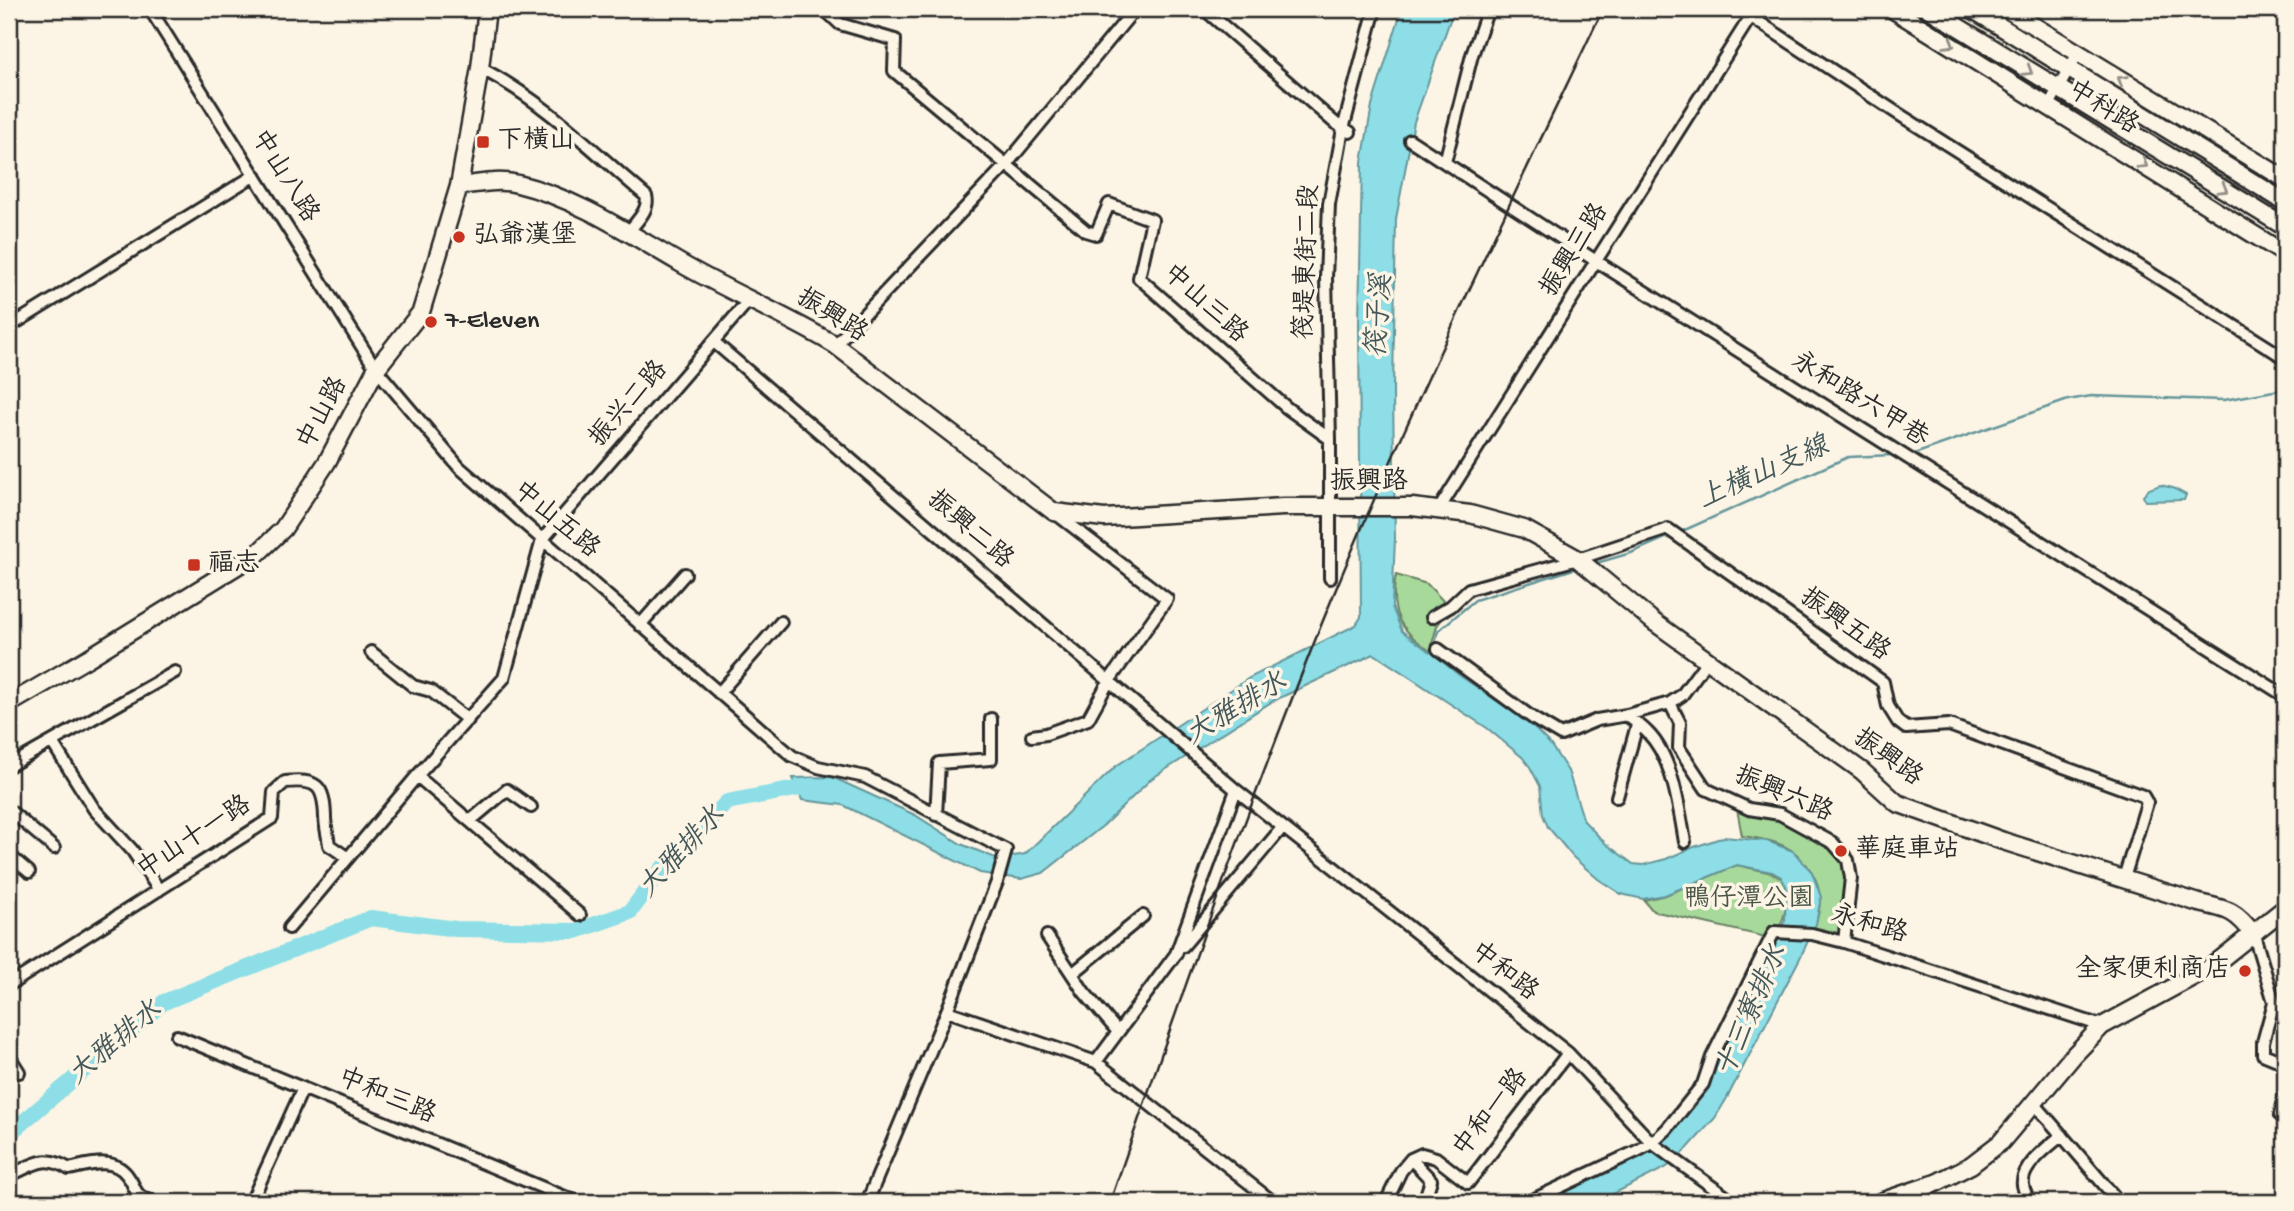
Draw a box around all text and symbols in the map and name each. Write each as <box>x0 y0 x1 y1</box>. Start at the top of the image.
one-way arrow <box>1943 36 1956 49</box>
one-way arrow <box>2021 62 2034 75</box>
street label: 中科路 <box>2061 73 2144 143</box>
one-way arrow <box>2117 76 2130 89</box>
street label: 中山八路 <box>242 124 325 229</box>
place label: 下橫山 <box>497 126 575 158</box>
marker: 下橫山 <box>475 134 491 150</box>
one-way arrow <box>2136 156 2149 169</box>
one-way arrow <box>2215 181 2228 194</box>
street label: 筏堤東街二段 <box>1289 183 1327 341</box>
street label: 振興三路 <box>1534 198 1617 303</box>
place label: 弘爺漢堡 <box>473 220 577 253</box>
marker: 弘爺漢堡 <box>451 229 467 245</box>
street label: 中山三路 <box>1155 257 1254 351</box>
water label: 筏子溪 <box>1360 271 1401 359</box>
street label: 振興路 <box>790 281 873 351</box>
place label: 7-Eleven <box>444 307 540 338</box>
marker: 7-Eleven <box>423 314 439 330</box>
street label: 永和路六甲巷 <box>1785 345 1934 455</box>
street label: 振兴二路 <box>583 354 676 454</box>
street label: 中山路 <box>290 371 356 456</box>
water label: 上橫山支線 <box>1693 428 1836 518</box>
street label: 振興路 <box>1330 466 1408 499</box>
street label: 中山五路 <box>505 474 606 566</box>
street label: 振興二路 <box>920 484 1020 577</box>
place label: 福志 <box>208 549 260 581</box>
marker: 福志 <box>186 557 202 573</box>
street label: 振興五路 <box>1793 581 1896 669</box>
water label: 大雅排水 <box>1179 665 1294 753</box>
street label: 振興路 <box>1846 722 1929 794</box>
street label: 振興六路 <box>1729 760 1838 831</box>
street label: 中山十一路 <box>131 789 258 887</box>
water label: 大雅排水 <box>631 799 734 905</box>
place label: 華庭車站 <box>1855 834 1959 867</box>
marker: 華庭車站 <box>1833 843 1849 859</box>
park label: 鴨仔潭公園 <box>1684 883 1814 916</box>
street label: 永和路 <box>1827 898 1911 952</box>
street label: 中和路 <box>1463 935 1545 1009</box>
water label: 十三寮排水 <box>1709 939 1796 1083</box>
place label: 全家便利商店 <box>2075 954 2231 987</box>
marker: 全家便利商店 <box>2237 963 2253 979</box>
water label: 大雅排水 <box>61 993 170 1093</box>
street label: 中和三路 <box>332 1062 441 1133</box>
street label: 中和一路 <box>1446 1062 1536 1165</box>

